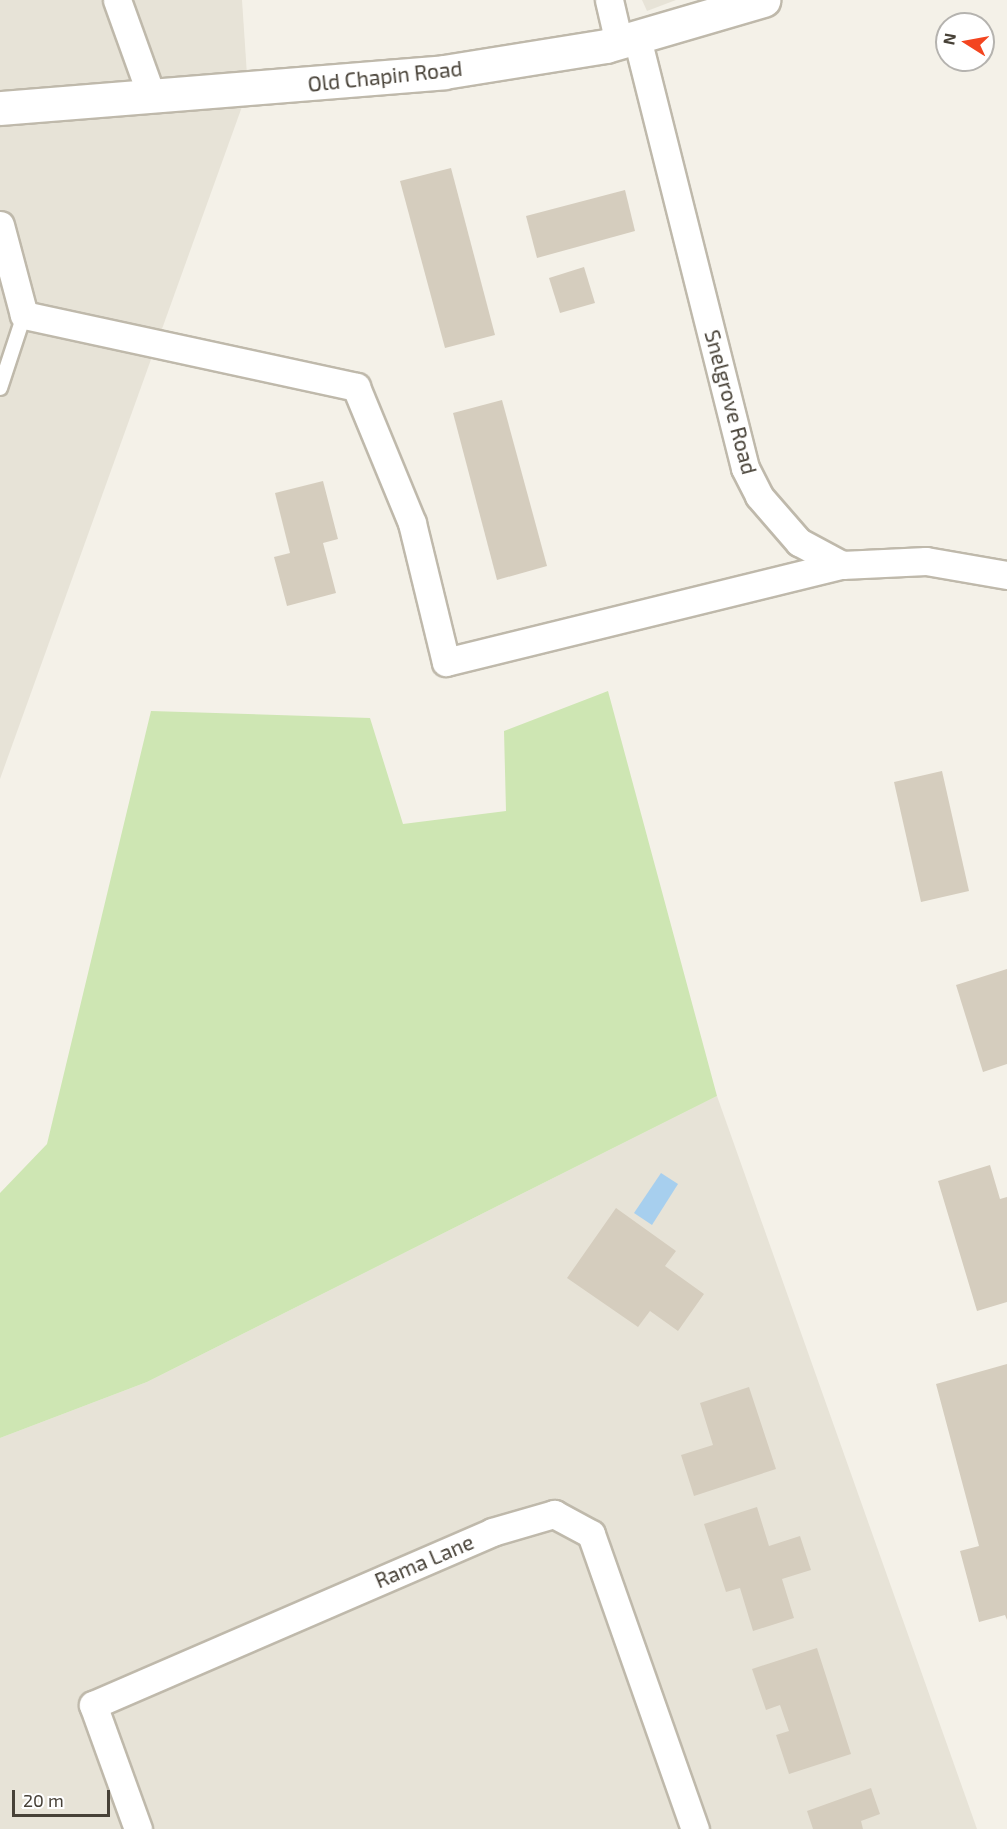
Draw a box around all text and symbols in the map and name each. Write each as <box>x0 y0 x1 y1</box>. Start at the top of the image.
north arrow <box>935 12 995 72</box>
text: N <box>938 31 959 46</box>
street label: Old Chapin Road <box>306 55 464 97</box>
street label: Snelgrove Road <box>700 327 762 477</box>
street label: Rama Lane <box>371 1529 477 1593</box>
scale bar <box>15 1778 112 1816</box>
text: 20 m <box>23 1789 64 1811</box>

